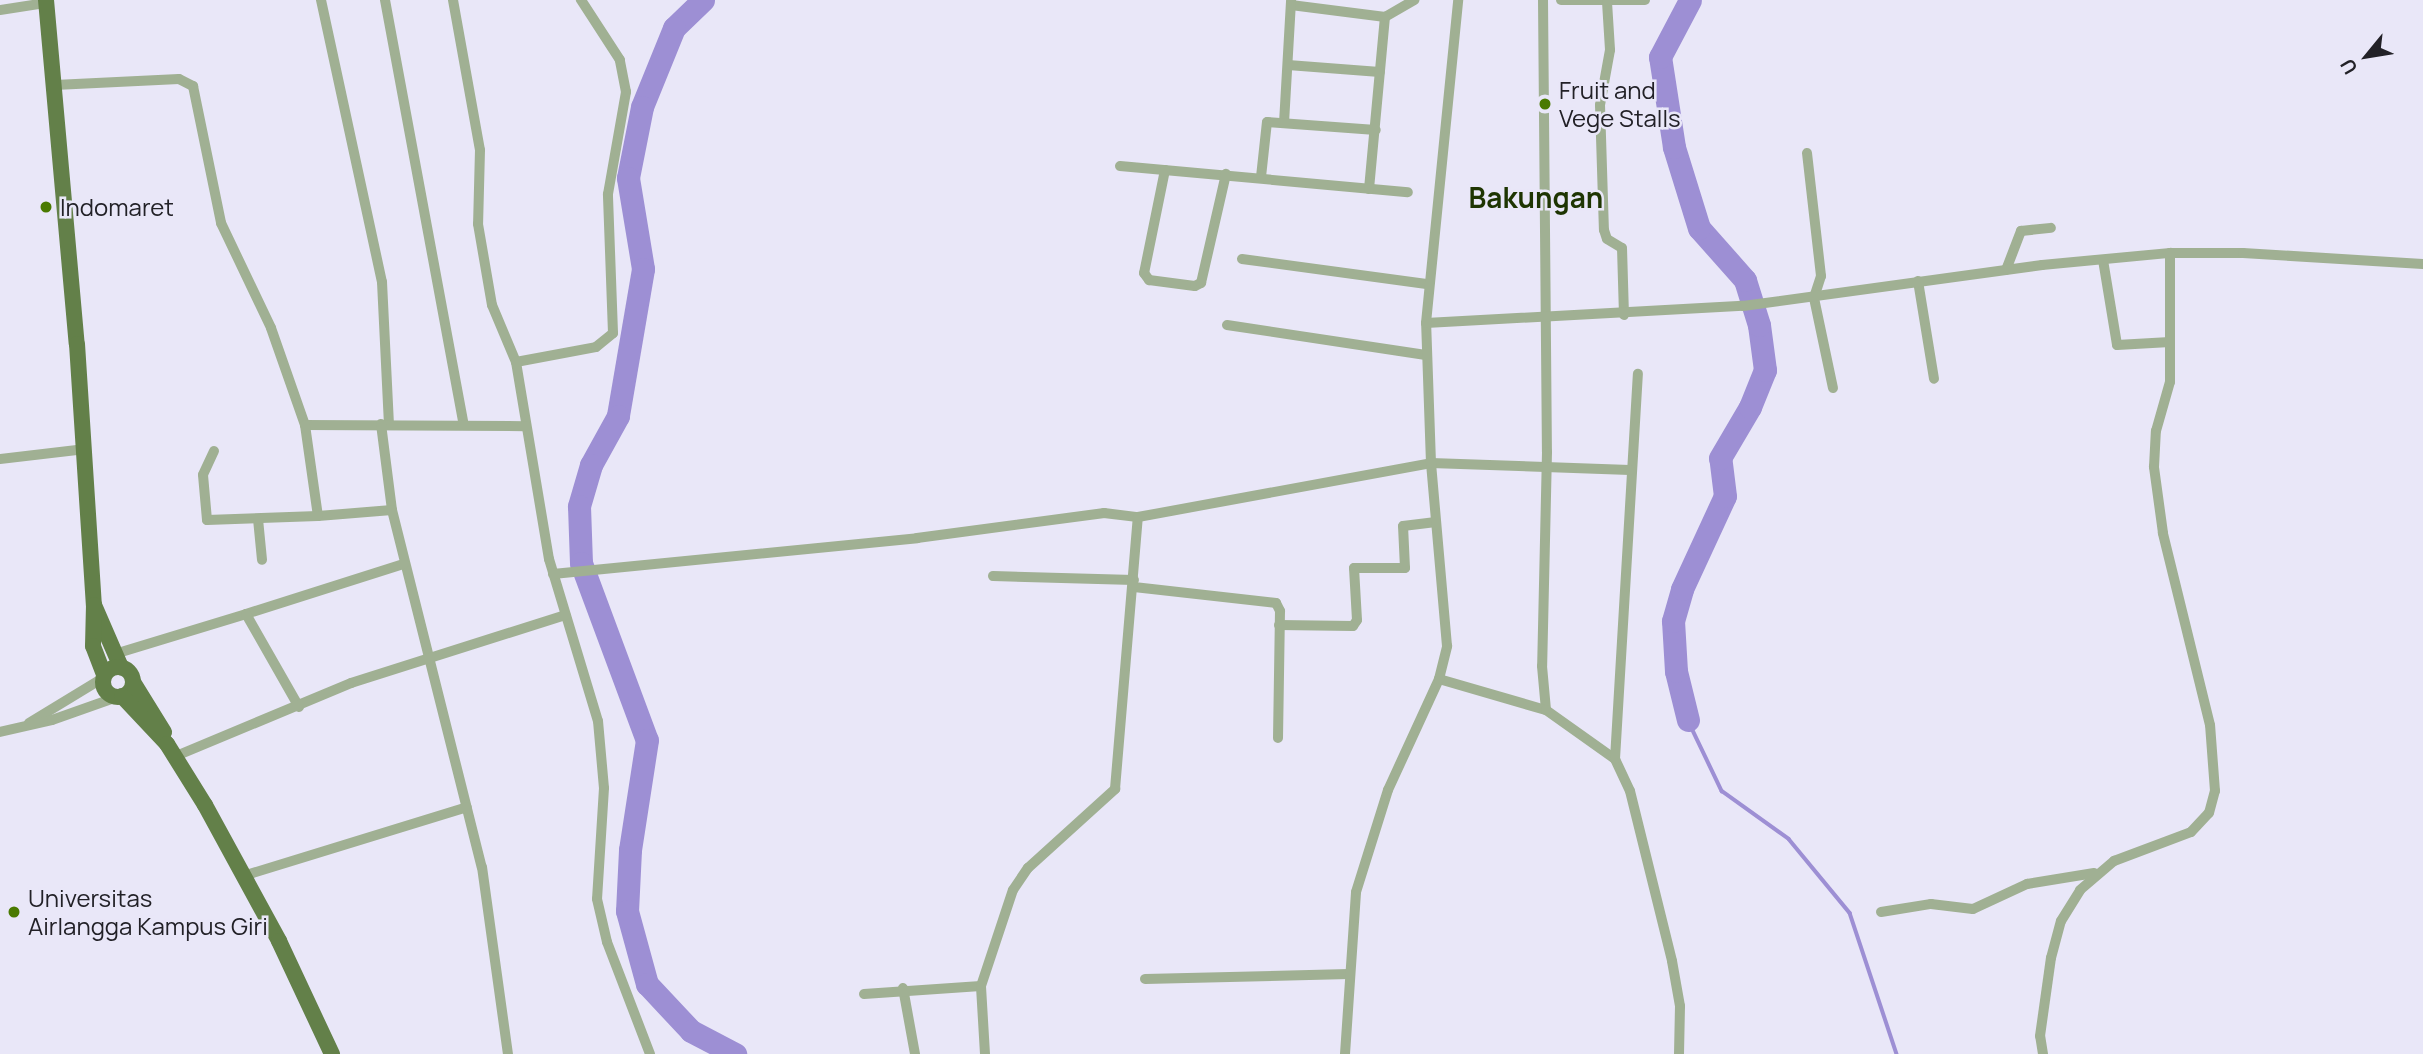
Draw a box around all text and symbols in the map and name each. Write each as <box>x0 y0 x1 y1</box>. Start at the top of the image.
north arrow <box>2332 21 2402 91</box>
text: U <box>2334 54 2363 79</box>
place label: Fruit and Vege Stalls <box>1559 76 1681 132</box>
marker: Fruit and Vege Stalls <box>1537 96 1553 112</box>
district label: Bakungan <box>1469 180 1603 214</box>
place label: Indomaret <box>60 193 174 221</box>
marker: Indomaret <box>38 199 54 215</box>
place label: Universitas Airlangga Kampus Giri <box>28 884 268 940</box>
marker: Universitas Airlangga Kampus Giri <box>6 904 22 920</box>

